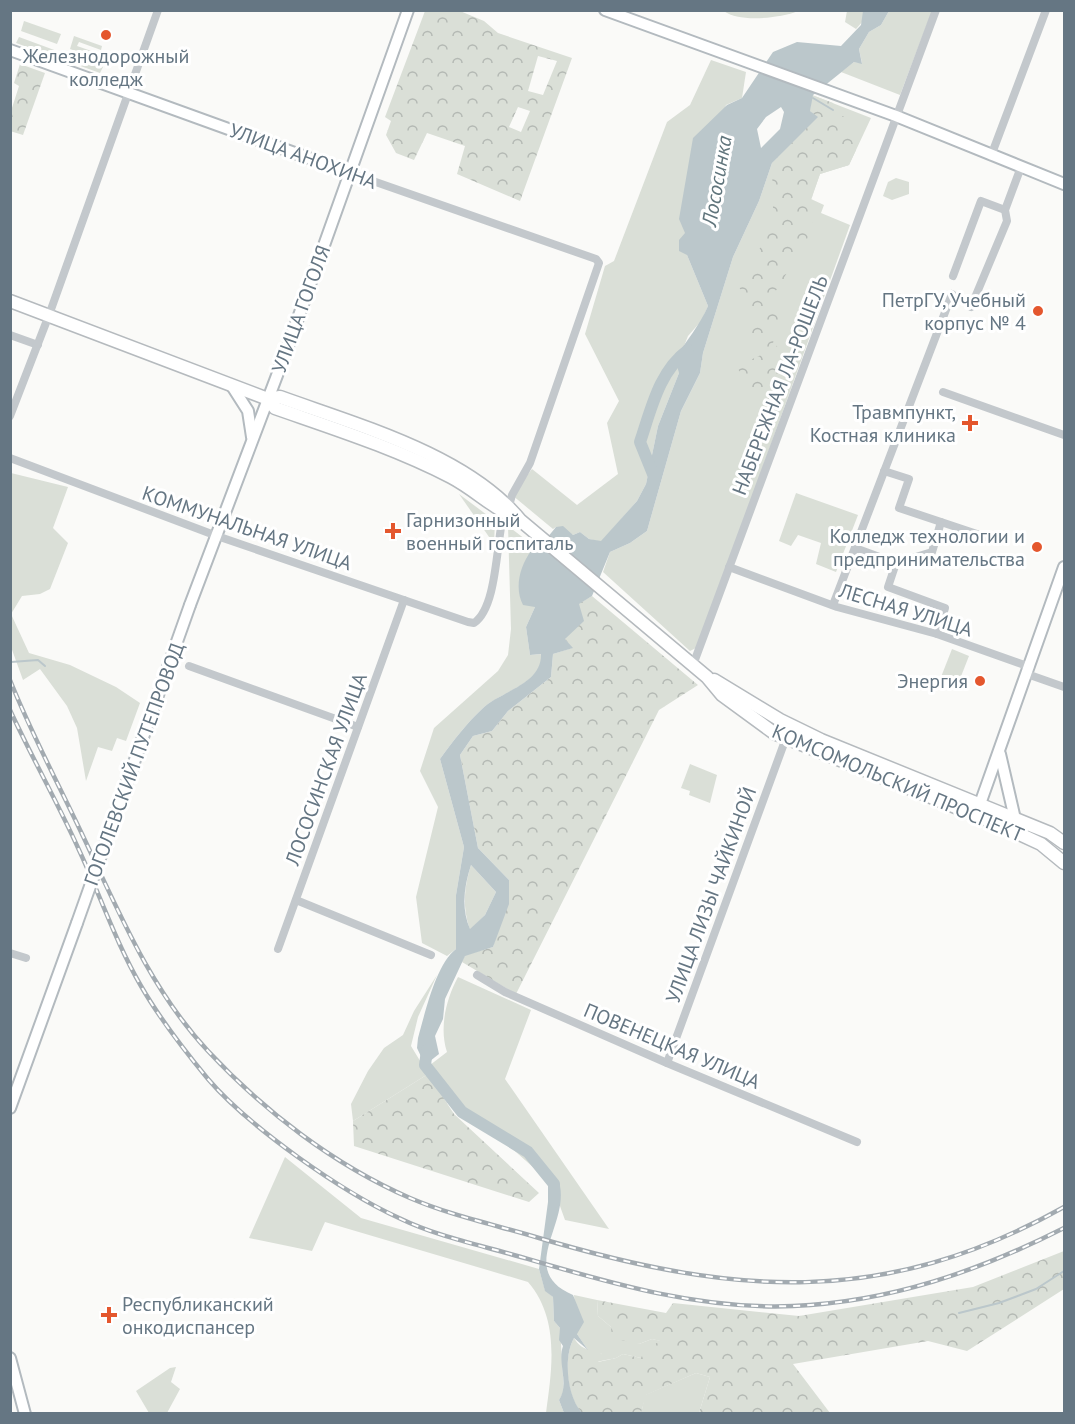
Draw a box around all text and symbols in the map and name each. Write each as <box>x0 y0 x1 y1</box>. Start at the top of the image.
marker: Железнодорожный колледж <box>99 28 113 42</box>
place label: Железнодорожный колледж <box>22 43 189 92</box>
street label: УЛИЦА АНОХИНА <box>226 117 381 195</box>
water label: Лососинка <box>695 133 738 229</box>
street label: УЛИЦА ГОГОЛЯ <box>266 241 336 377</box>
street label: НАБЕРЕЖНАЯ ЛА-РОШЕЛЬ <box>726 271 834 499</box>
place label: ПетрГУ, Учебный корпус № 4 <box>882 287 1026 336</box>
marker: ПетрГУ, Учебный корпус № 4 <box>1031 304 1045 318</box>
place label: Травмпункт, Костная клиника <box>810 399 956 448</box>
marker: Травмпункт, Костная клиника <box>961 414 979 432</box>
street label: КОММУНАЛЬНАЯ УЛИЦА <box>139 480 356 576</box>
place label: Гарнизонный военный госпиталь <box>406 507 574 556</box>
marker: Гарнизонный военный госпиталь <box>384 522 402 540</box>
place label: Колледж технологии и предпринимательства <box>829 523 1025 572</box>
marker: Колледж технологии и предпринимательства <box>1030 540 1044 554</box>
street label: ЛЕСНАЯ УЛИЦА <box>835 577 976 643</box>
street label: ГОГОЛЕВСКИЙ ПУТЕПРОВОД <box>78 639 190 889</box>
place label: Энергия <box>897 668 968 694</box>
street label: ЛОСОСИНСКАЯ УЛИЦА <box>279 669 373 870</box>
marker: Энергия <box>973 674 987 688</box>
street label: КОМСОМОЛЬСКИЙ ПРОСПЕКТ <box>768 718 1028 848</box>
street label: УЛИЦА ЛИЗЫ ЧАЙКИНОЙ <box>660 783 762 1007</box>
street label: ПОВЕНЕЦКАЯ УЛИЦА <box>580 997 764 1095</box>
place label: Республиканский онкодиспансер <box>122 1291 274 1340</box>
marker: Республиканский онкодиспансер <box>100 1306 118 1324</box>

